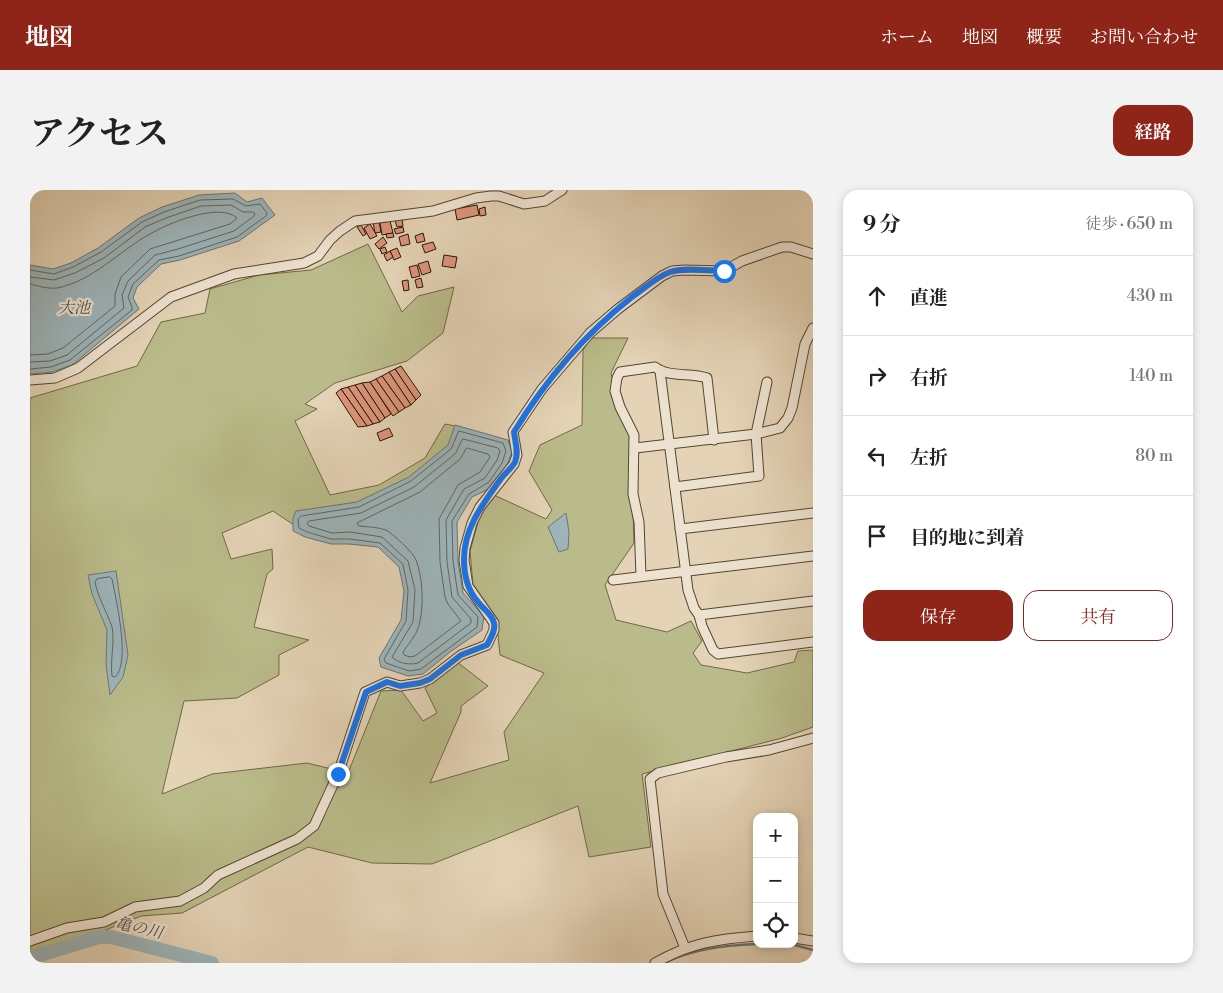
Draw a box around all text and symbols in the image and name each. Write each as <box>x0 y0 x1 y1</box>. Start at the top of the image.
text: 地図 <box>25 23 73 53</box>
text: ホーム <box>880 26 934 49</box>
text: 地図 <box>962 26 998 49</box>
text: 概要 <box>1026 26 1062 49</box>
text: お問い合わせ <box>1090 26 1198 49</box>
button: 経路 <box>1113 105 1193 156</box>
text: アクセス <box>30 113 169 156</box>
text: 9 分 <box>863 212 901 238</box>
text: 徒歩 · 650 m <box>1085 214 1173 234</box>
route start <box>713 260 736 283</box>
icon: ahead <box>863 282 891 310</box>
text: 直進 <box>910 286 948 310</box>
text: 430 m <box>1127 286 1173 306</box>
water label: 大池 <box>58 298 92 318</box>
icon: right <box>863 362 891 390</box>
text: 右折 <box>910 366 948 390</box>
text: 140 m <box>1129 366 1173 386</box>
icon: left <box>863 442 891 470</box>
text: 左折 <box>910 446 948 470</box>
text: 80 m <box>1135 446 1173 466</box>
icon: arrive <box>863 522 891 550</box>
text: 目的地に到着 <box>910 526 1024 550</box>
button: 保存 <box>863 590 1013 641</box>
button: 共有 <box>1023 590 1173 641</box>
route end <box>327 763 350 786</box>
map controls <box>753 813 798 948</box>
button: + <box>753 813 798 858</box>
button: − <box>753 858 798 903</box>
button: locate <box>753 903 798 948</box>
water label: 亀の川 <box>113 913 167 944</box>

